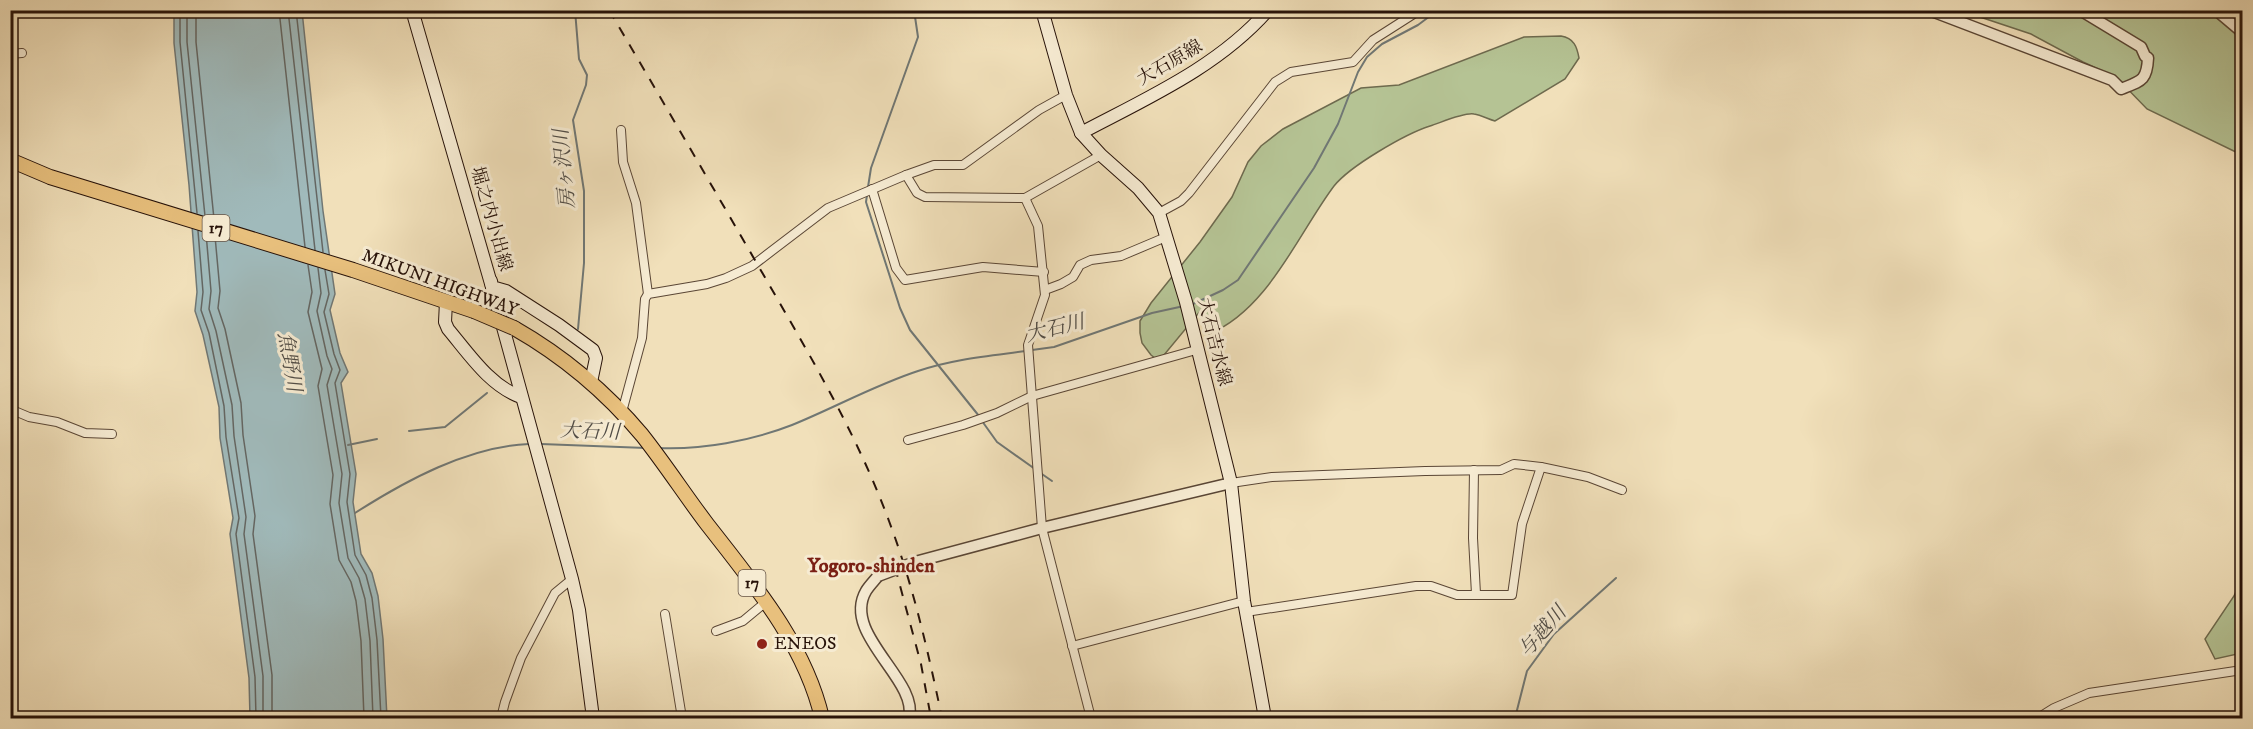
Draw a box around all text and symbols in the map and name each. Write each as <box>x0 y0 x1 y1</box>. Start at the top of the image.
street label: 大石原線 <box>1133 35 1207 91</box>
water label: 房ヶ沢川 <box>549 126 581 210</box>
street label: 堀之内小出線 <box>466 164 516 274</box>
road number: 17 <box>202 215 230 241</box>
street label: MIKUNI HIGHWAY <box>359 244 522 322</box>
street label: 大石吉水線 <box>1192 296 1236 388</box>
water label: 大石川 <box>1023 309 1089 348</box>
water label: 魚野川 <box>272 330 306 396</box>
water label: 大石川 <box>560 418 622 446</box>
district label: Yogoro-shinden <box>806 554 935 579</box>
road number: 17 <box>738 570 766 596</box>
water label: 与越川 <box>1514 600 1573 663</box>
place label: ENEOS <box>774 633 836 655</box>
marker: ENEOS <box>755 637 769 651</box>

